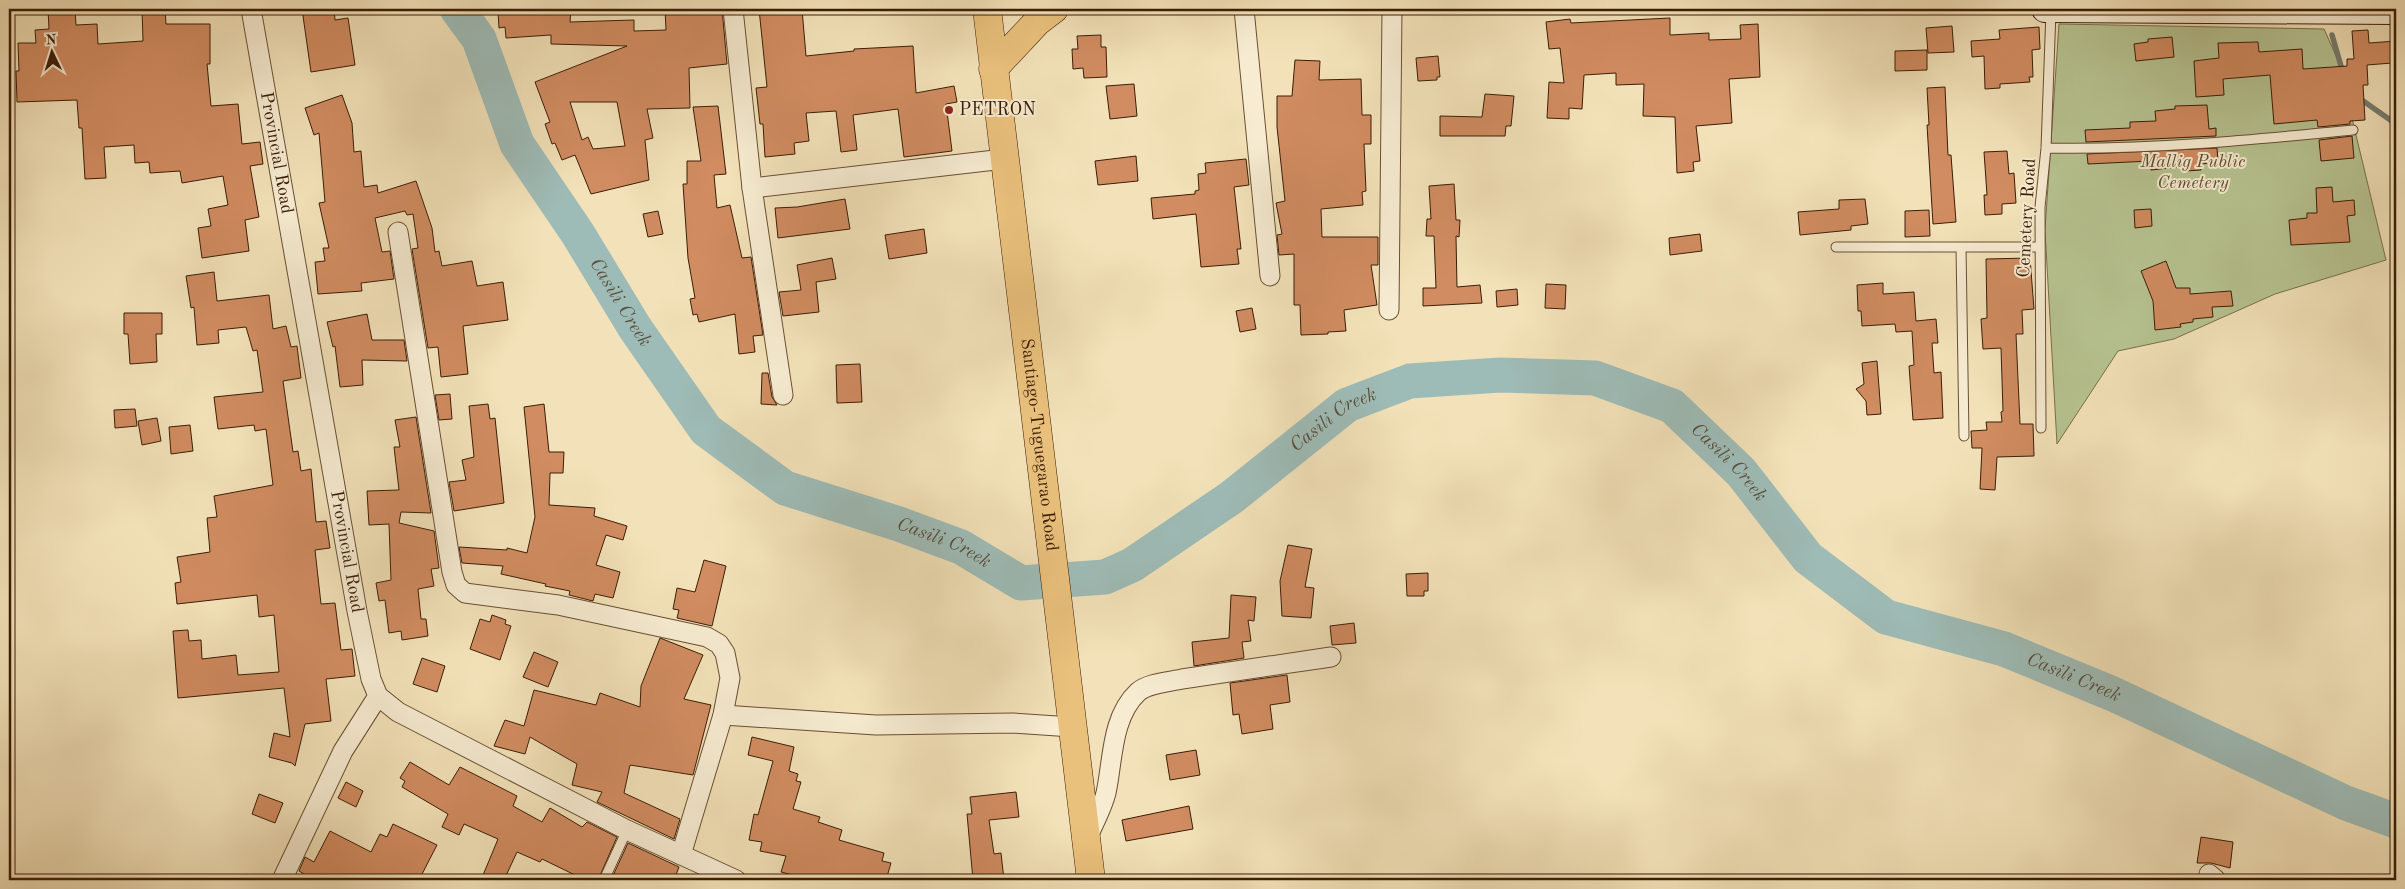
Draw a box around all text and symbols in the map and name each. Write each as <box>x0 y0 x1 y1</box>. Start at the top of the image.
north arrow <box>28 28 78 78</box>
text: N <box>45 33 57 47</box>
street label: Provincial Road <box>257 90 296 215</box>
place label: PETRON <box>959 101 1036 119</box>
marker: PETRON <box>943 104 955 116</box>
park label: Mallig Public Cemetery <box>2139 153 2246 192</box>
street label: Cemetery Road <box>2015 158 2039 278</box>
water label: Casili Creek <box>586 255 655 350</box>
street label: Santiago-Tuguegarao Road <box>1017 337 1061 552</box>
water label: Casili Creek <box>1287 385 1379 456</box>
water label: Casili Creek <box>1687 420 1770 505</box>
street label: Provincial Road <box>327 489 366 614</box>
water label: Casili Creek <box>894 515 994 572</box>
water label: Casili Creek <box>2024 650 2124 706</box>

